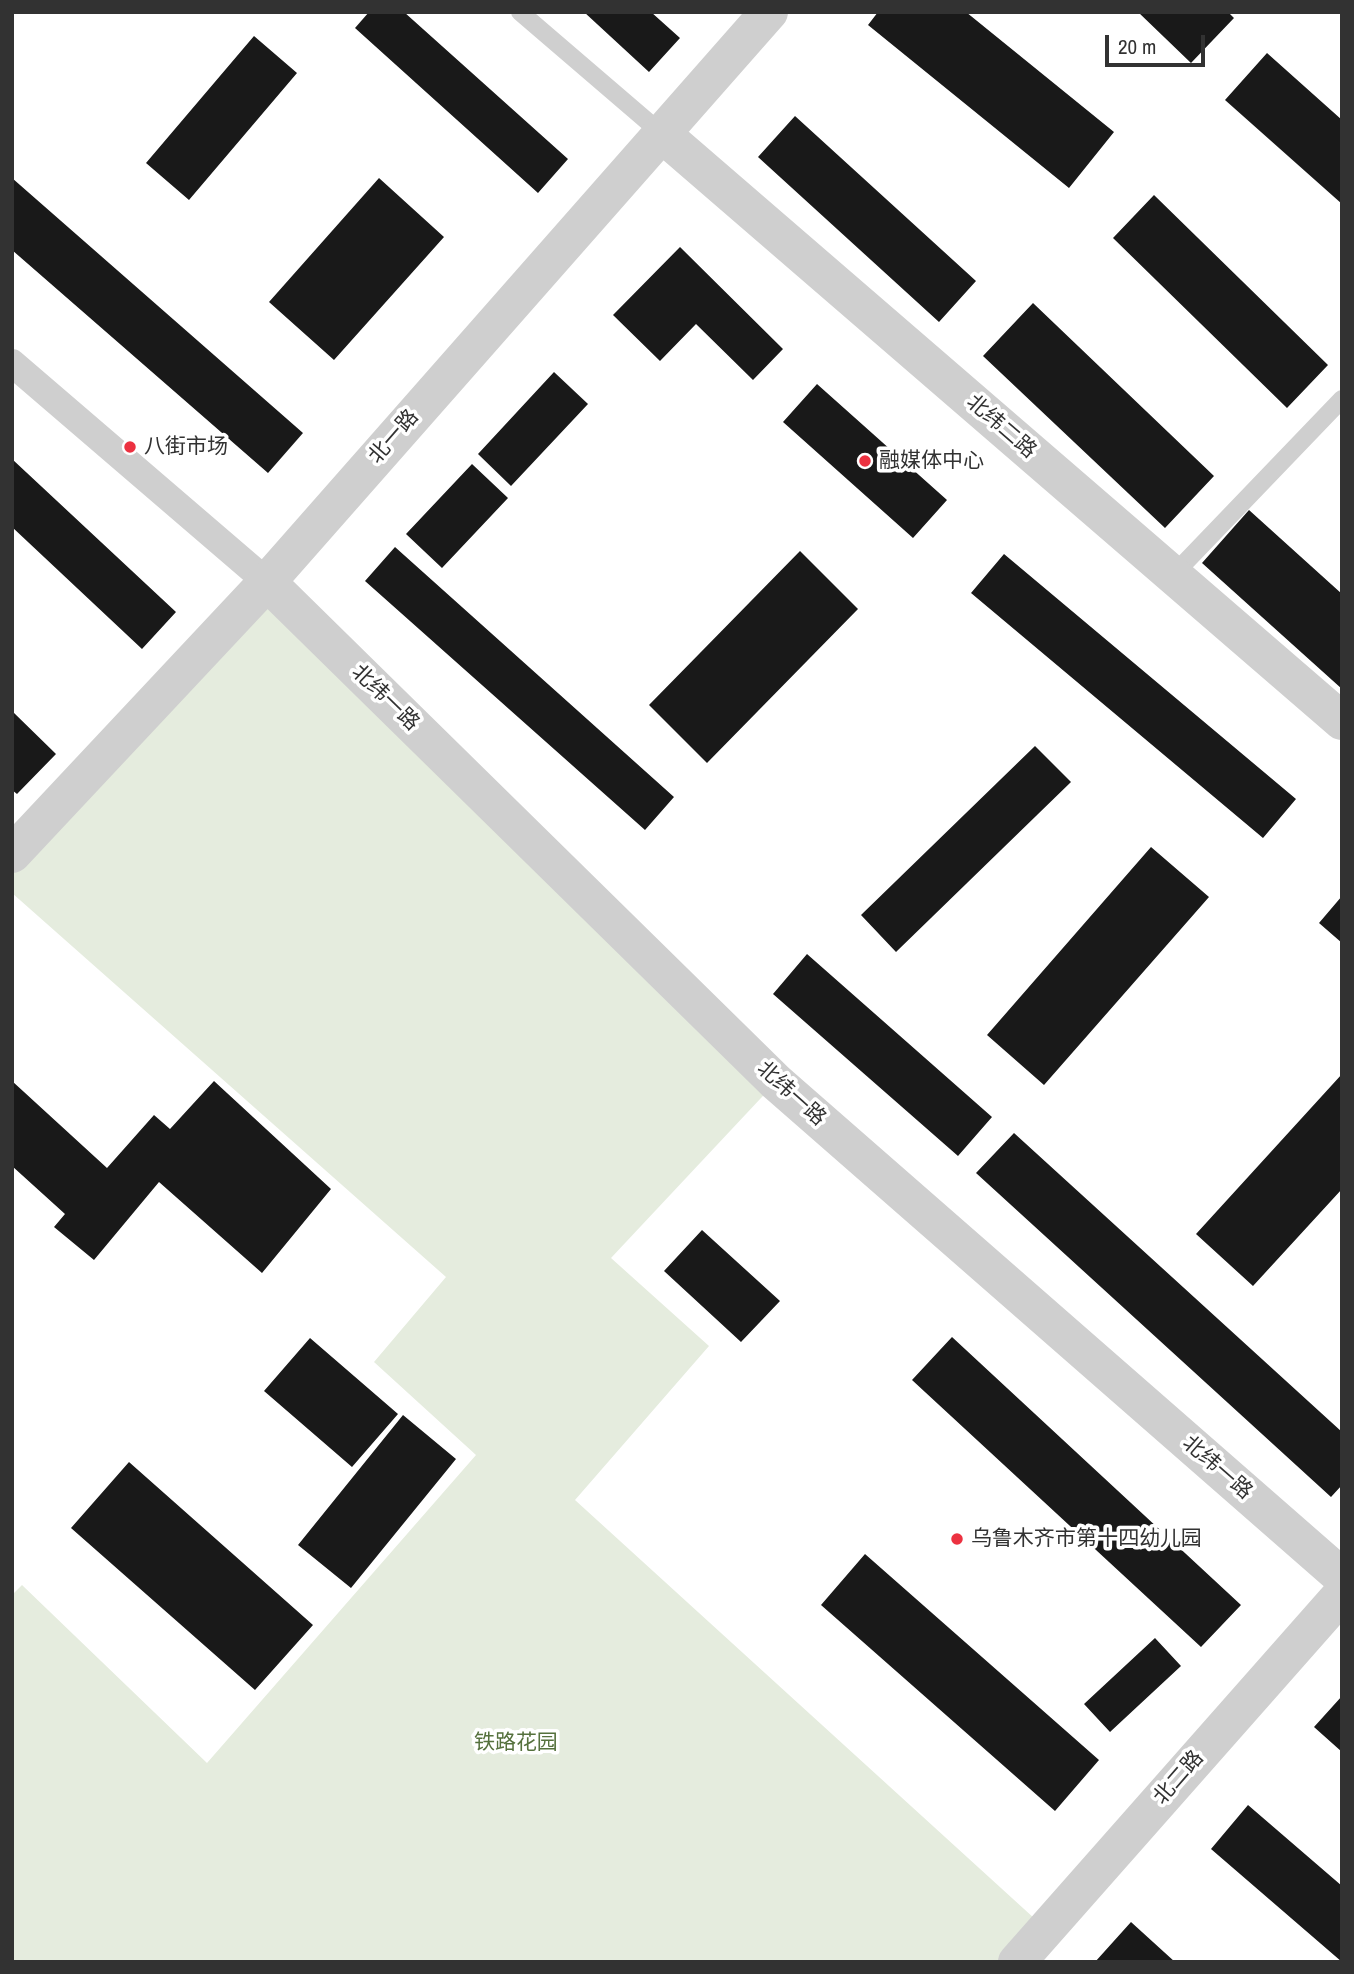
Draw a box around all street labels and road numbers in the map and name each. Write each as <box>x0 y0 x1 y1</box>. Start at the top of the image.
street label: 北纬二路 <box>961 390 1041 464</box>
street label: 北一路 <box>364 405 424 469</box>
street label: 北纬一路 <box>346 660 424 736</box>
street label: 北纬一路 <box>751 1057 831 1131</box>
street label: 北纬一路 <box>1177 1431 1257 1505</box>
street label: 北二路 <box>1149 1746 1209 1810</box>

